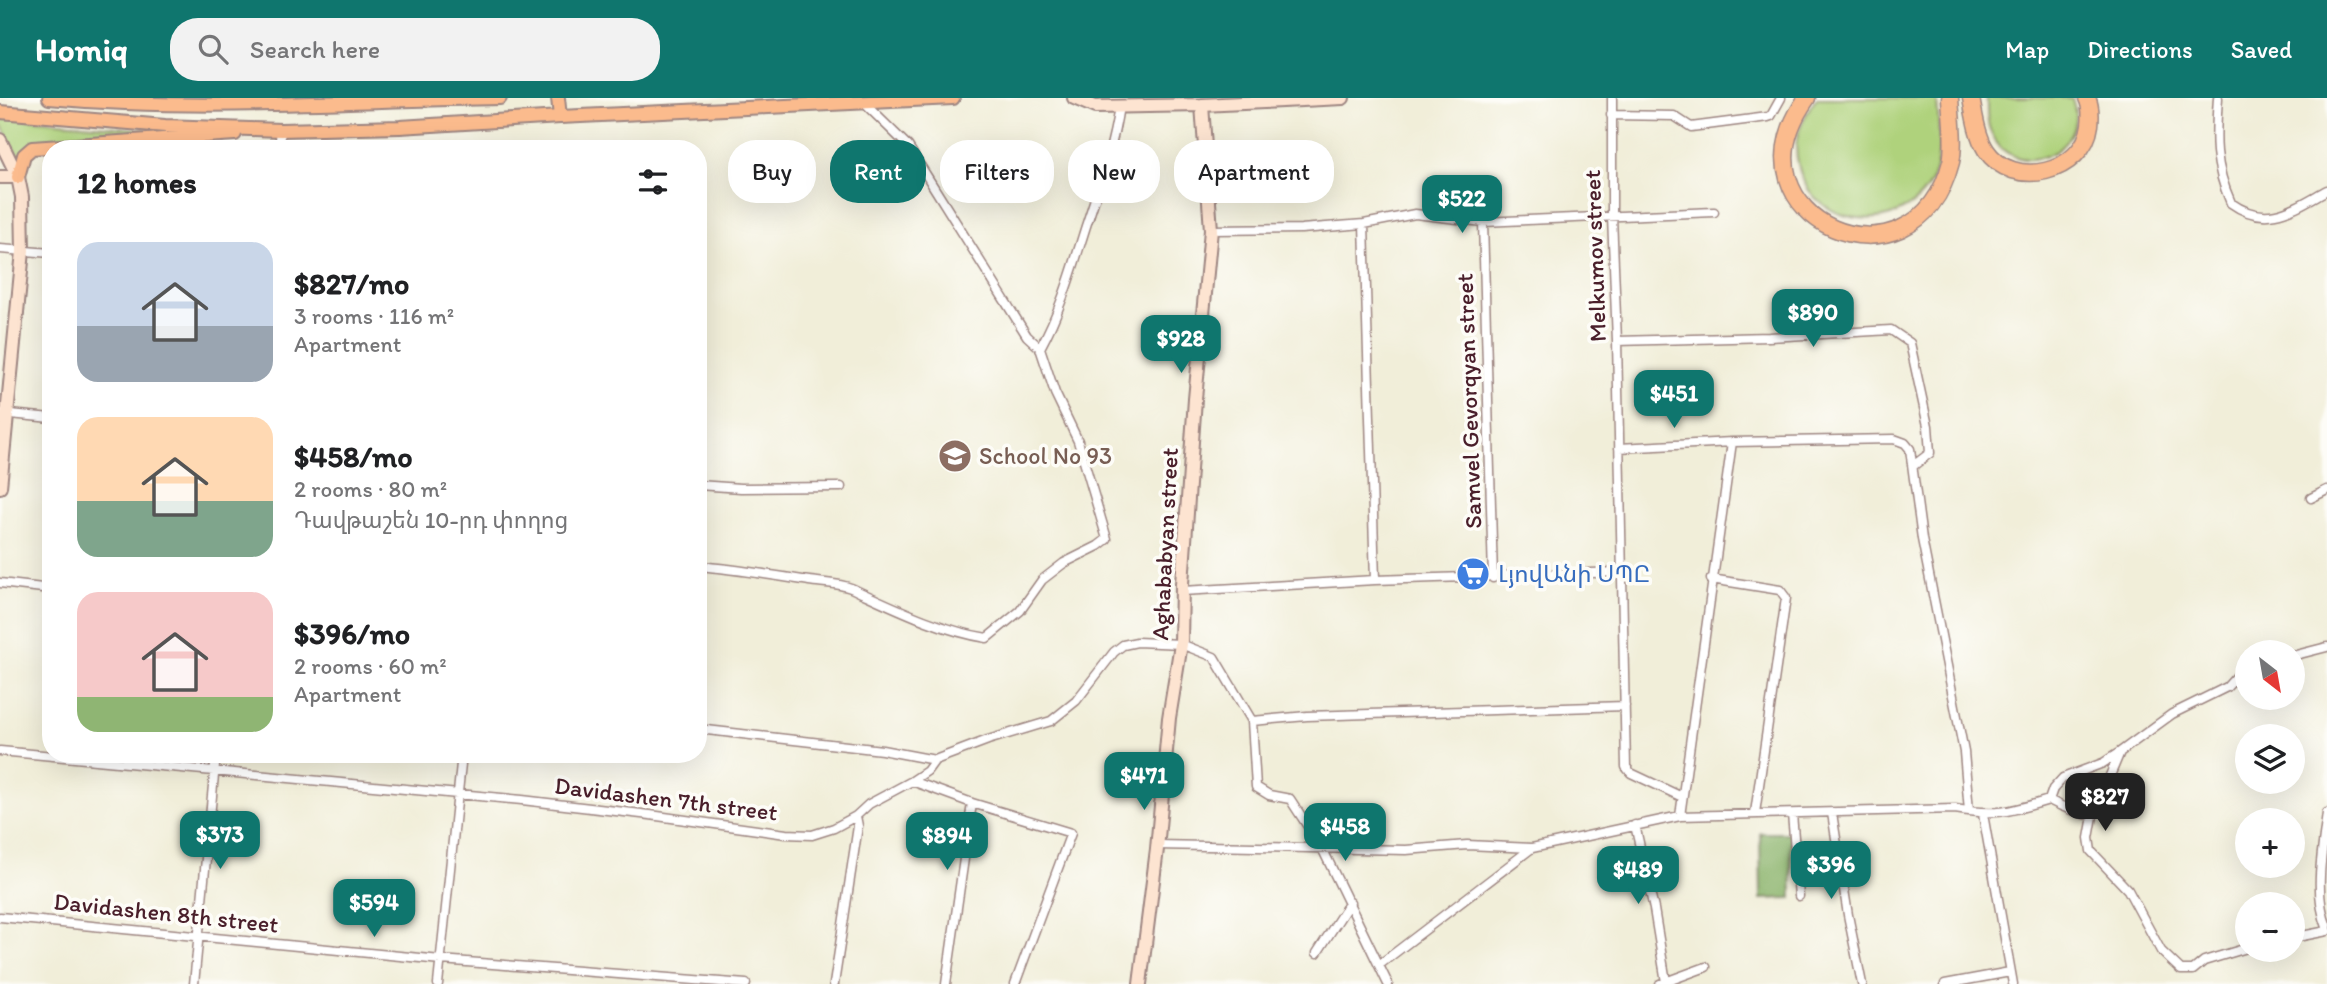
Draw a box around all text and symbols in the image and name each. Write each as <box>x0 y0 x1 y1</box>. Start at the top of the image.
search box <box>170 18 660 81</box>
text: Homiq <box>35 30 128 69</box>
icon: search <box>194 30 232 68</box>
text: Search here <box>250 33 380 65</box>
text: Map <box>2005 35 2049 64</box>
text: Directions <box>2087 35 2193 64</box>
text: Saved <box>2231 35 2292 64</box>
chip: Buy <box>728 140 816 203</box>
chip: Rent <box>830 140 926 203</box>
chip: Filters <box>940 140 1054 203</box>
chip: New <box>1068 140 1160 203</box>
chip: Apartment <box>1174 140 1334 203</box>
icon: filters <box>634 163 672 201</box>
text: 12 homes <box>77 164 197 201</box>
street label: Melkumov street <box>1577 169 1612 343</box>
pin: $522 <box>1421 176 1503 235</box>
text: $522 <box>1438 184 1486 212</box>
text: $827/mo <box>294 265 409 302</box>
icon: home <box>133 270 217 354</box>
street label: Samvel Gevorqyan street <box>1450 273 1487 529</box>
pin: $890 <box>1772 289 1854 349</box>
text: $890 <box>1788 298 1838 326</box>
text: 3 rooms · 116 m² <box>294 302 454 330</box>
pin: $928 <box>1140 316 1222 375</box>
text: $928 <box>1157 324 1205 352</box>
text: Apartment <box>294 330 401 358</box>
pin: $451 <box>1633 370 1715 430</box>
text: $451 <box>1650 379 1698 407</box>
school or university icon: School No 93 <box>936 437 974 475</box>
text: $458/mo <box>294 438 413 475</box>
place label: School No 93 <box>979 441 1112 470</box>
icon: home <box>133 445 217 529</box>
street label: Aghababyan street <box>1145 447 1184 641</box>
text: 2 rooms · 80 m² <box>294 475 447 503</box>
text: Դավթաշեն 10-րդ փողոց <box>294 506 568 534</box>
supermarket icon: ԼյովԱնի ՍՊԸ <box>1454 555 1492 593</box>
place label: ԼյովԱնի ՍՊԸ <box>1498 559 1650 588</box>
text: $396/mo <box>294 615 410 652</box>
icon: home <box>133 620 217 704</box>
north arrow <box>2235 640 2305 710</box>
map controls <box>2235 640 2305 962</box>
text: 2 rooms · 60 m² <box>294 652 447 680</box>
text: Apartment <box>294 680 401 708</box>
button: layers <box>2235 724 2305 794</box>
pin: $471 <box>1103 752 1185 812</box>
text: $471 <box>1120 761 1168 789</box>
street label: Davidashen 7th street <box>553 770 779 827</box>
pin: $827 <box>2064 774 2146 833</box>
text: $827 <box>2081 782 2129 810</box>
pin: $458 <box>1304 804 1386 863</box>
button: + <box>2235 808 2305 878</box>
pin: $373 <box>179 812 261 871</box>
pin: $894 <box>906 812 988 872</box>
text: $458 <box>1320 812 1370 840</box>
text: $373 <box>196 820 244 848</box>
text: $894 <box>922 821 972 849</box>
pin: $396 <box>1790 842 1872 901</box>
pin: $489 <box>1597 846 1679 906</box>
text: $396 <box>1807 850 1855 878</box>
text: $489 <box>1613 855 1663 883</box>
pin: $594 <box>333 880 415 939</box>
street label: Davidashen 8th street <box>52 886 280 939</box>
text: $594 <box>349 888 399 916</box>
button: − <box>2235 892 2305 962</box>

